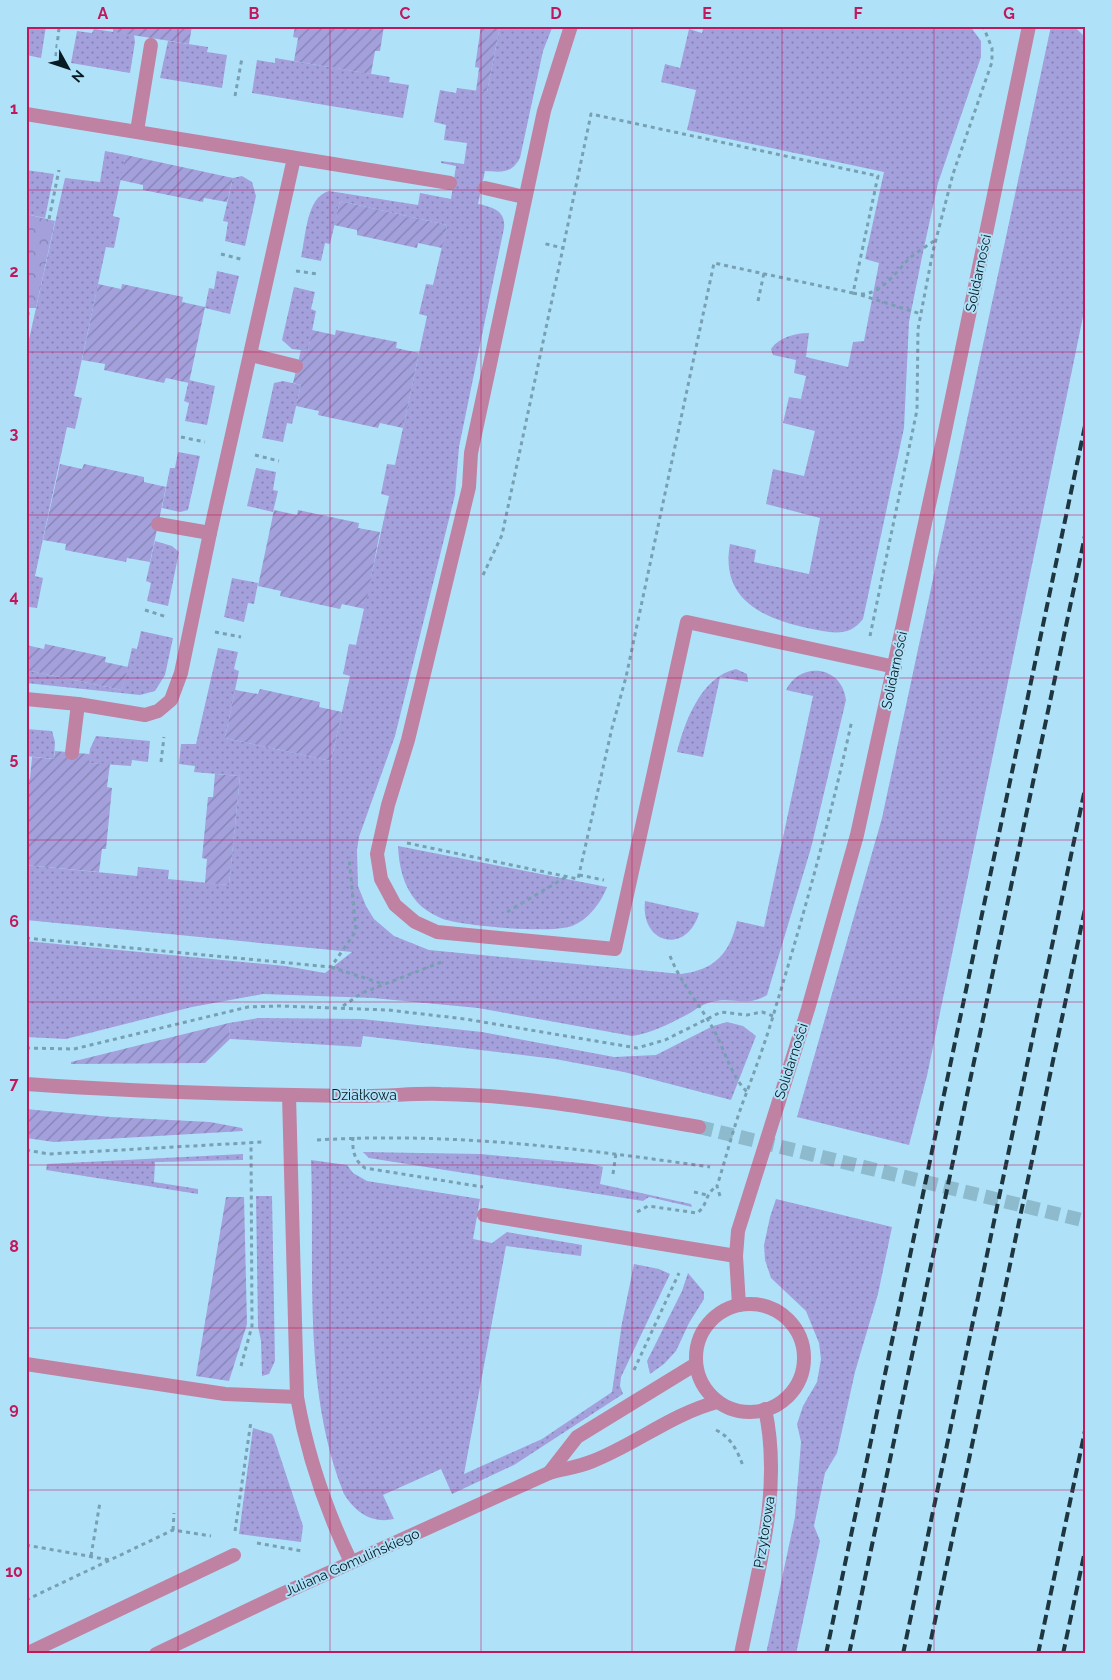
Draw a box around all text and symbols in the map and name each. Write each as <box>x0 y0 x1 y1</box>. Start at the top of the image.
text: A <box>98 4 109 23</box>
text: B <box>249 4 260 23</box>
text: C <box>400 4 411 23</box>
text: D <box>550 4 562 23</box>
text: E <box>702 4 712 23</box>
text: F <box>853 4 863 23</box>
text: G <box>1003 4 1015 23</box>
north arrow <box>42 42 92 92</box>
text: N <box>68 67 88 86</box>
text: 1 <box>10 99 18 118</box>
street label: Solidarności <box>962 233 994 313</box>
text: 2 <box>9 262 19 281</box>
text: 3 <box>10 424 19 443</box>
text: 4 <box>9 587 19 606</box>
street label: Solidarności <box>878 630 910 710</box>
text: 5 <box>10 749 19 768</box>
text: 6 <box>9 912 19 931</box>
street label: Solidarności <box>771 1021 811 1101</box>
text: 7 <box>10 1074 19 1093</box>
street label: Działkowa <box>331 1087 397 1103</box>
text: 8 <box>9 1237 19 1256</box>
text: 9 <box>9 1399 19 1418</box>
street label: Przytorowa <box>750 1495 778 1569</box>
street label: Juliana Gomulińskiego <box>282 1525 422 1599</box>
text: 10 <box>5 1562 23 1581</box>

